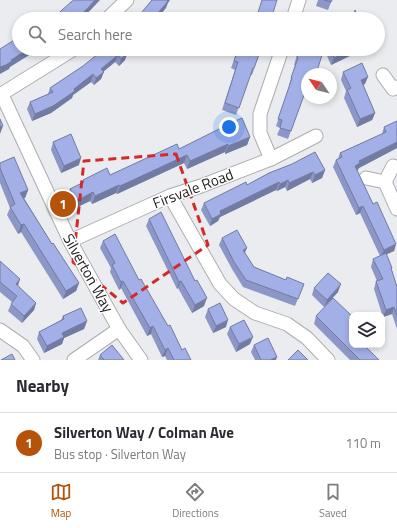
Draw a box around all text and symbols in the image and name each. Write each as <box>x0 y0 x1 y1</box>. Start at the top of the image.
search box <box>12 12 385 56</box>
icon: search <box>26 23 48 45</box>
text: Search here <box>58 23 132 46</box>
north arrow <box>301 68 337 104</box>
your location <box>219 117 239 137</box>
street label: Firsvale Road <box>149 163 236 214</box>
pin: 1 <box>50 189 76 219</box>
street label: Silverton Way <box>57 229 120 316</box>
map controls <box>349 312 385 348</box>
button: layers <box>349 312 385 348</box>
text: Nearby <box>16 373 69 399</box>
text: Silverton Way / Colman Ave <box>54 421 234 444</box>
text: 1 <box>25 433 33 453</box>
text: 110 m <box>345 433 381 453</box>
text: Bus stop · Silverton Way <box>54 444 186 464</box>
tab: Map <box>50 481 72 521</box>
tab: Directions <box>172 481 219 521</box>
tab: Saved <box>319 481 347 521</box>

